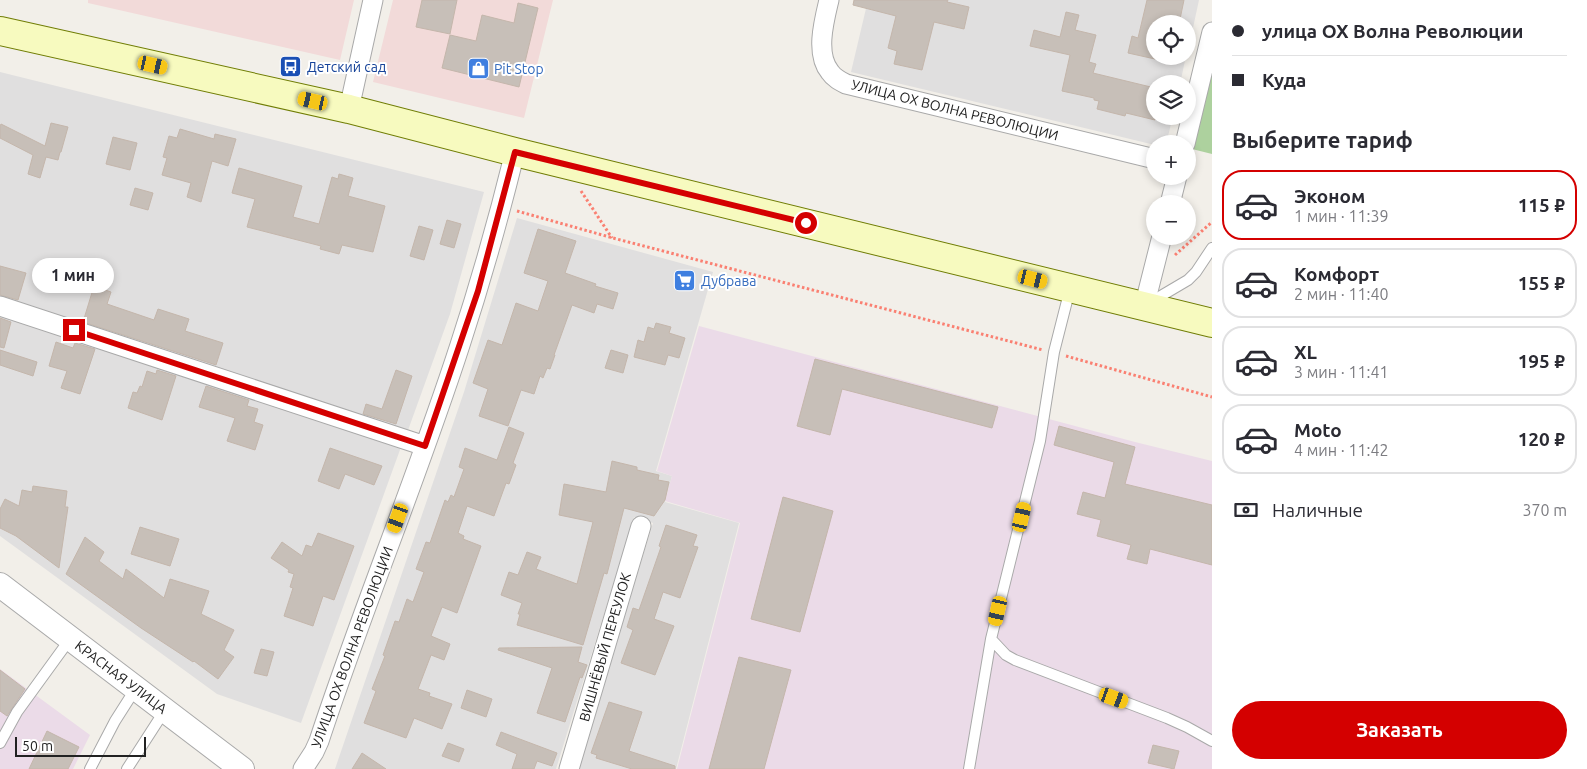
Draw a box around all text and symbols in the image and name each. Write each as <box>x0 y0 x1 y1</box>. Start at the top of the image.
map controls <box>1146 15 1196 245</box>
button: locate <box>1146 15 1196 65</box>
text: улица ОХ Волна Революции <box>1262 20 1523 42</box>
car <box>136 54 169 76</box>
bus stop icon: Детский сад <box>279 55 303 79</box>
shop icon: Pit Stop <box>466 57 490 81</box>
place label: Детский сад <box>307 59 386 75</box>
place label: Pit Stop <box>494 61 544 77</box>
text: Куда <box>1262 69 1306 91</box>
button: layers <box>1146 75 1196 125</box>
street label: УЛИЦА ОХ ВОЛНА РЕВОЛЮЦИИ <box>850 76 1060 144</box>
car <box>296 90 329 112</box>
text: Выберите тариф <box>1232 127 1413 152</box>
button: + <box>1146 135 1196 185</box>
icon: car <box>1234 183 1279 228</box>
text: Эконом <box>1294 185 1365 207</box>
text: 115 ₽ <box>1518 194 1565 216</box>
button: − <box>1146 195 1196 245</box>
text: 1 мин · 11:39 <box>1294 207 1388 225</box>
route start <box>795 212 817 234</box>
callout: 1 мин <box>33 258 115 292</box>
icon: car <box>1234 261 1279 306</box>
text: Комфорт <box>1294 263 1379 285</box>
text: 1 мин <box>51 266 95 284</box>
car <box>1016 268 1049 290</box>
supermarket icon: Дубрава <box>673 269 697 293</box>
text: 155 ₽ <box>1518 272 1565 294</box>
place label: Дубрава <box>701 273 756 289</box>
text: 2 мин · 11:40 <box>1294 285 1388 303</box>
route end <box>63 319 85 341</box>
icon: car <box>1234 339 1279 384</box>
text: XL <box>1294 341 1317 363</box>
text: 195 ₽ <box>1518 350 1565 372</box>
text: 3 мин · 11:41 <box>1294 363 1388 381</box>
icon: car <box>1234 417 1279 462</box>
text: Moto <box>1294 419 1342 441</box>
text: 120 ₽ <box>1518 428 1565 450</box>
text: 4 мин · 11:42 <box>1294 441 1388 459</box>
icon: cash <box>1232 496 1260 524</box>
text: Наличные <box>1272 499 1363 521</box>
car <box>385 501 410 535</box>
car <box>1011 501 1032 533</box>
text: 370 m <box>1522 501 1567 519</box>
street label: УЛИЦА ОХ ВОЛНА РЕВОЛЮЦИИ <box>308 544 396 750</box>
street label: ВИШНЁВЫЙ ПЕРЕУЛОК <box>575 570 634 723</box>
car <box>987 595 1008 627</box>
street label: КРАСНАЯ УЛИЦА <box>72 637 170 717</box>
car <box>1097 686 1130 710</box>
button: Заказать <box>1232 701 1567 759</box>
scale bar <box>15 734 146 757</box>
text: 50 m <box>22 738 53 754</box>

